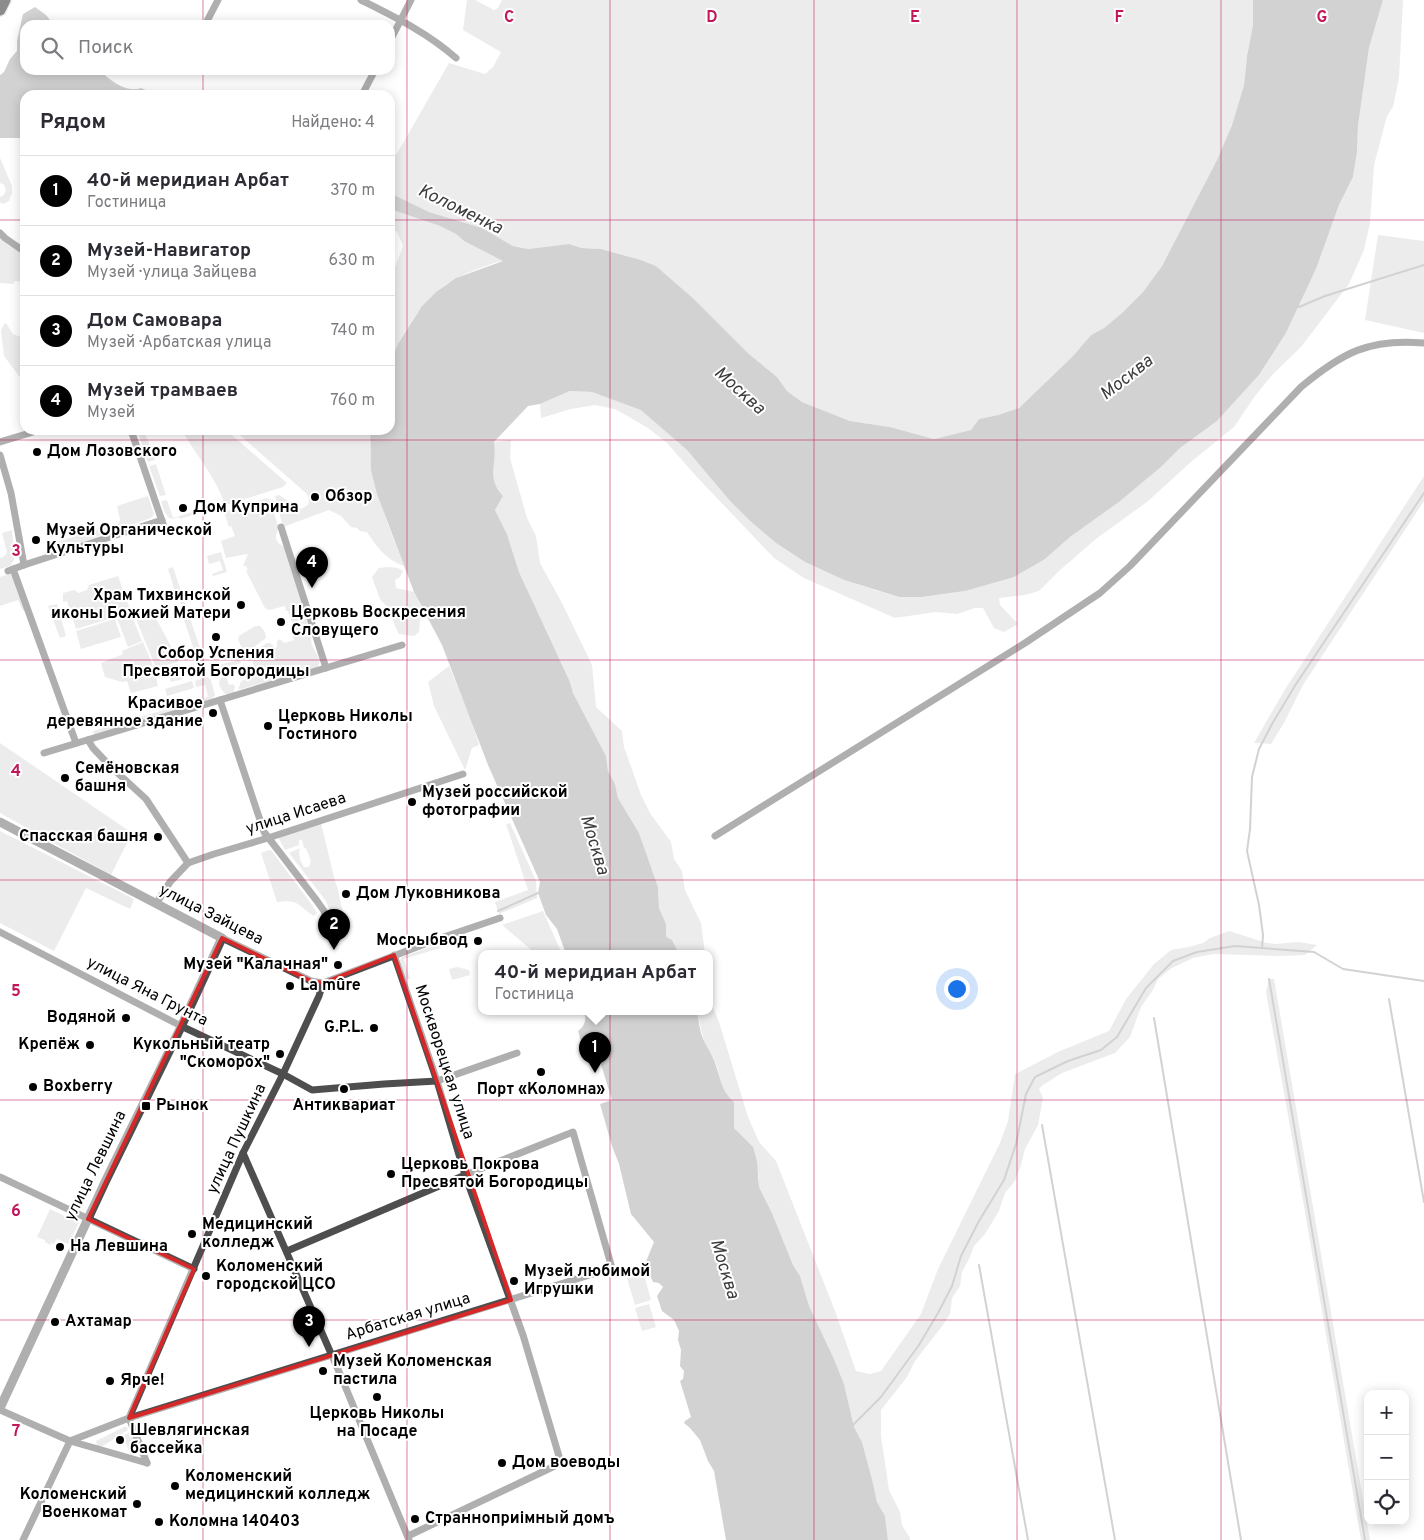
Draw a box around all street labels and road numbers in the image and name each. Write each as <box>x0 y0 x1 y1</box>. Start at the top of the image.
street label: улица Исаева <box>243 788 349 840</box>
street label: улица Зайцева <box>156 880 266 950</box>
street label: улица Яна Грунта <box>83 953 211 1031</box>
street label: Москворецкая улица <box>410 982 478 1142</box>
street label: улица Пушкина <box>203 1081 271 1197</box>
street label: улица Левшина <box>61 1107 131 1225</box>
street label: Арбатская улица <box>343 1289 473 1345</box>

